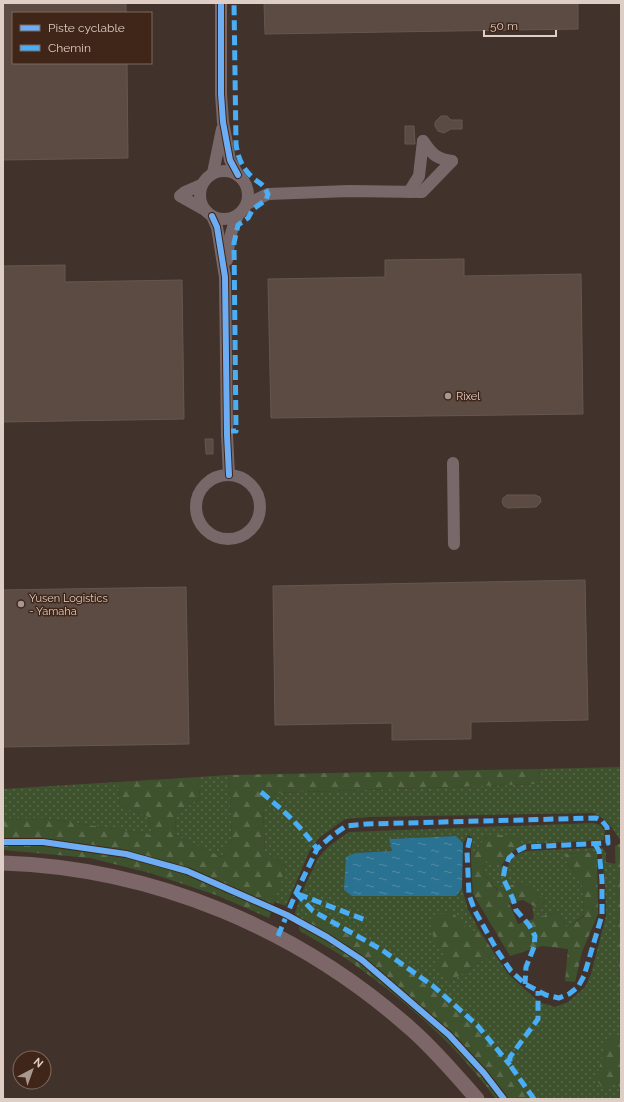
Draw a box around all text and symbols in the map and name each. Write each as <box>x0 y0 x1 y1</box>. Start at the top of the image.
legend <box>12 12 152 64</box>
scale bar <box>484 12 556 38</box>
text: 50 m <box>490 19 518 33</box>
text: Piste cyclable <box>48 21 125 35</box>
text: Chemin <box>48 41 91 55</box>
place label: Rixel <box>456 390 480 403</box>
marker: Rixel <box>443 391 453 401</box>
place label: Yusen Logistics - Yamaha <box>29 592 108 618</box>
marker: Yusen Logistics - Yamaha <box>16 599 26 609</box>
north arrow <box>12 1050 52 1090</box>
text: N <box>31 1055 46 1070</box>

